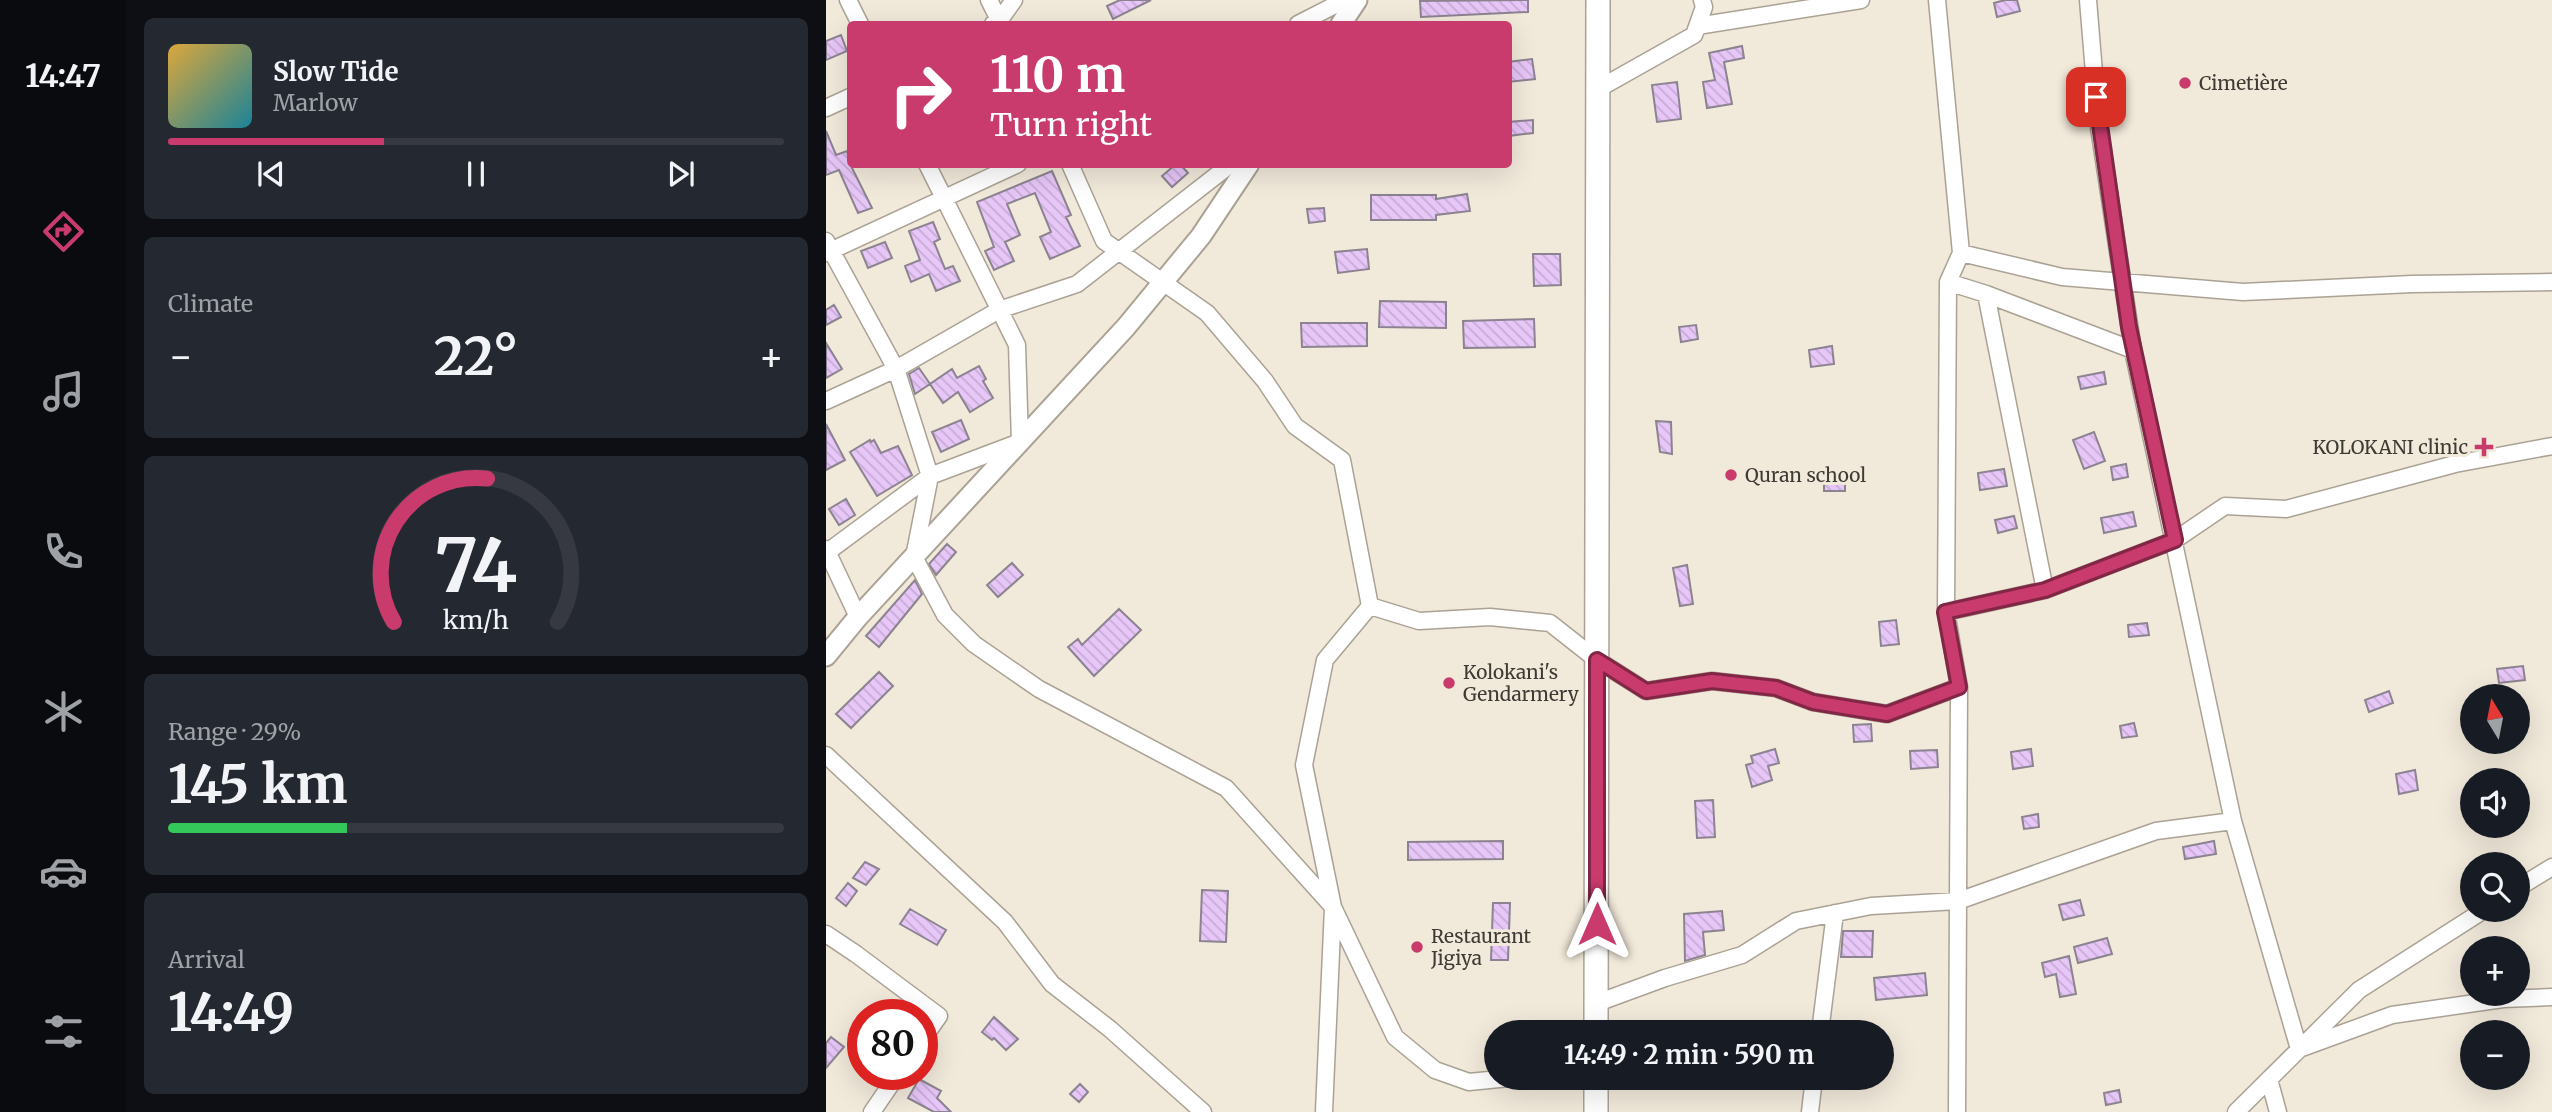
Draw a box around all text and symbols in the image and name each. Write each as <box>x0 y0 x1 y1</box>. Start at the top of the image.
text: 110 m <box>990 44 1125 105</box>
icon: right <box>875 49 966 140</box>
text: Slow Tide <box>273 55 399 88</box>
text: 14:47 <box>25 56 101 96</box>
pin <box>2066 67 2126 127</box>
place label: Cimetière <box>2199 71 2288 95</box>
marker: Cimetière <box>2177 75 2193 91</box>
icon: arrive <box>2077 78 2115 116</box>
text: Marlow <box>273 88 358 117</box>
text: Turn right <box>990 105 1152 145</box>
icon: previous <box>252 155 290 193</box>
icon: pause <box>457 155 495 193</box>
icon: next <box>662 155 700 193</box>
icon: directions <box>39 207 88 256</box>
text: Climate <box>168 289 253 318</box>
text: 22° <box>434 324 518 389</box>
text: − <box>168 333 193 380</box>
text: + <box>759 333 784 380</box>
icon: music <box>39 367 88 416</box>
place label: KOLOKANI clinic <box>2312 435 2468 459</box>
marker: KOLOKANI clinic <box>2474 437 2494 457</box>
place label: Quran school <box>1745 463 1866 487</box>
marker: Quran school <box>1723 467 1739 483</box>
text: 74 <box>435 520 517 612</box>
icon: phone <box>39 527 88 576</box>
text: km/h <box>443 604 509 636</box>
place label: Kolokani's Gendarmery <box>1463 660 1579 706</box>
marker: Kolokani's Gendarmery <box>1441 675 1457 691</box>
north arrow <box>2460 684 2530 754</box>
map controls <box>2460 684 2530 1090</box>
icon: climate <box>39 687 88 736</box>
text: Range · 29% <box>168 717 301 746</box>
text: 145 km <box>168 752 347 817</box>
button: sound <box>2460 768 2530 838</box>
icon: car <box>39 847 88 896</box>
button: search <box>2460 852 2530 922</box>
position arrow <box>1560 887 1634 961</box>
place label: Restaurant Jigiya <box>1430 924 1532 970</box>
button: + <box>2460 936 2530 1006</box>
marker: Restaurant Jigiya <box>1409 939 1425 955</box>
text: Arrival <box>168 945 245 974</box>
text: 14:49 <box>168 980 294 1045</box>
speed limit sign: 80 <box>847 999 938 1090</box>
icon: filters <box>39 1007 88 1056</box>
button: − <box>2460 1020 2530 1090</box>
text: 14:49 · 2 min · 590 m <box>1564 1038 1814 1071</box>

